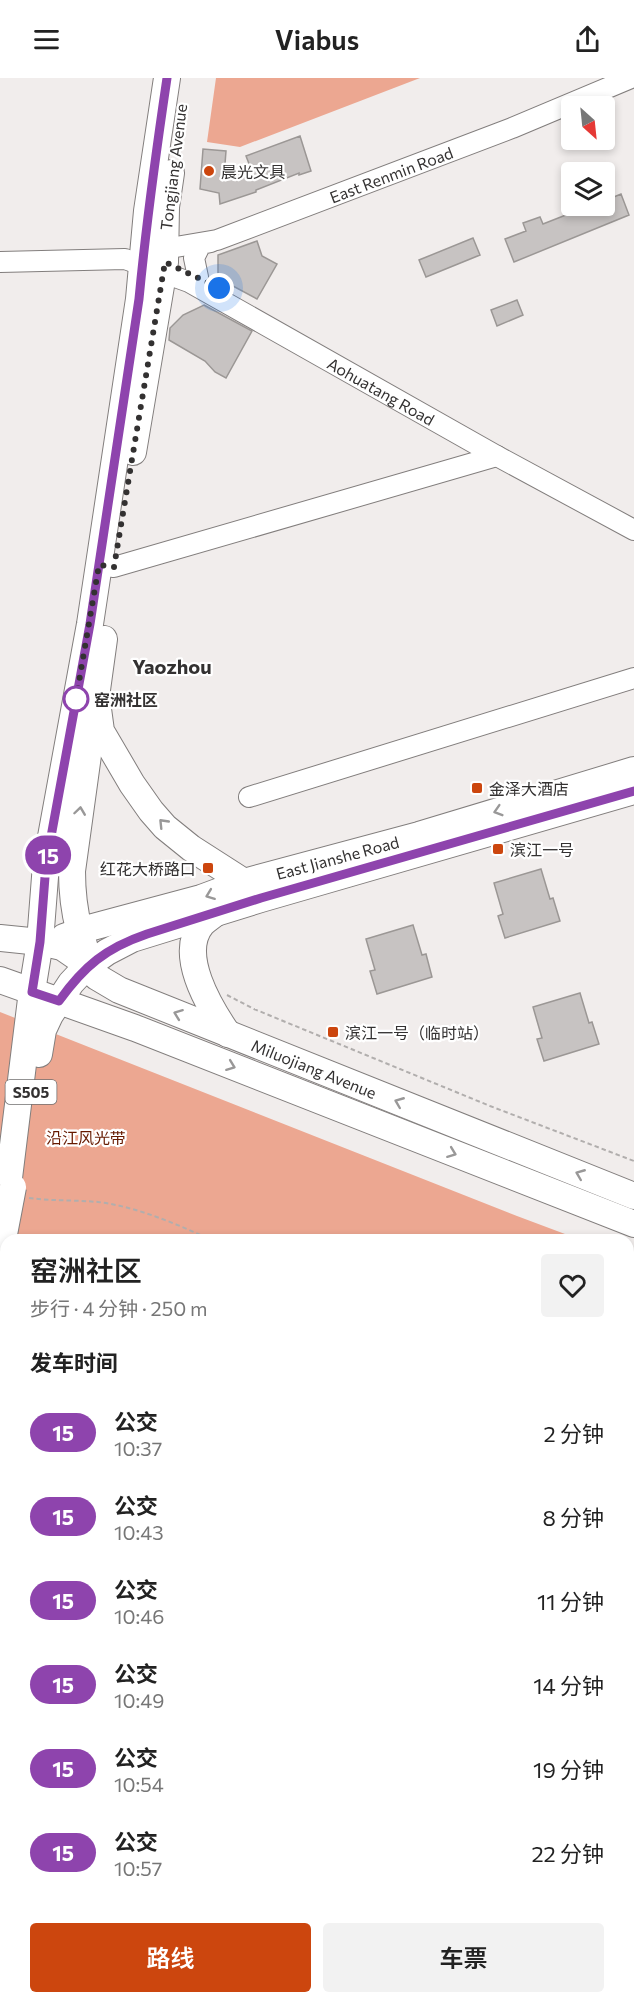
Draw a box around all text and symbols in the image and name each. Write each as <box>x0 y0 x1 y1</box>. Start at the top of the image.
icon: menu <box>30 23 63 56</box>
text: Viabus <box>275 23 359 56</box>
icon: share <box>571 23 604 56</box>
north arrow <box>561 96 615 150</box>
map controls <box>561 96 615 216</box>
street label: Tongjiang Avenue <box>156 103 190 231</box>
street label: East Renmin Road <box>327 142 455 206</box>
place label: 晨光文具 <box>221 162 285 181</box>
button: layers <box>561 162 615 216</box>
marker: 晨光文具 <box>202 164 216 178</box>
your location <box>204 273 234 303</box>
street label: Aohuatang Road <box>324 353 438 428</box>
district label: Yaozhou <box>132 654 212 678</box>
marker: 窑洲社区 <box>63 686 89 712</box>
place label: 窑洲社区 <box>94 690 158 709</box>
place label: 金泽大酒店 <box>489 779 569 798</box>
marker: 金泽大酒店 <box>470 781 484 795</box>
one-way arrow <box>493 804 503 816</box>
one-way arrow <box>74 806 86 815</box>
one-way arrow <box>159 820 170 831</box>
street label: East Jianshe Road <box>274 831 401 883</box>
line badge: 15 <box>21 836 75 874</box>
place label: 滨江一号 <box>510 840 574 859</box>
marker: 滨江一号 <box>491 842 505 856</box>
text: 15 <box>37 843 59 868</box>
place label: 红花大桥路口 <box>100 859 196 878</box>
marker: 红花大桥路口 <box>201 861 215 875</box>
one-way arrow <box>205 888 216 900</box>
one-way arrow <box>174 1009 184 1022</box>
place label: 滨江一号（临时站） <box>345 1023 489 1042</box>
marker: 滨江一号（临时站） <box>326 1025 340 1039</box>
street label: Miluojiang Avenue <box>249 1035 380 1102</box>
one-way arrow <box>225 1059 236 1071</box>
road number: S505 <box>6 1080 57 1104</box>
one-way arrow <box>394 1097 405 1109</box>
park label: 沿江风光带 <box>46 1128 126 1147</box>
one-way arrow <box>446 1145 457 1158</box>
one-way arrow <box>575 1169 586 1181</box>
text: 窑洲社区 <box>30 1253 142 1287</box>
button: heart <box>541 1254 604 1317</box>
text: 步行 · 4 分钟 · 250 m <box>30 1296 208 1320</box>
text: 发车时间 <box>30 1349 118 1376</box>
text: 公交 <box>114 1408 158 1435</box>
text: 15 <box>52 1420 74 1445</box>
text: 2 分钟 <box>544 1420 604 1447</box>
text: 10:37 <box>114 1436 162 1460</box>
text: 公交 <box>114 1492 158 1519</box>
text: 15 <box>52 1504 74 1529</box>
text: 8 分钟 <box>542 1504 604 1531</box>
text: 10:43 <box>114 1520 164 1544</box>
text: 公交 <box>114 1576 158 1603</box>
text: 15 <box>52 1588 74 1613</box>
text: 11 分钟 <box>537 1588 604 1615</box>
text: 10:46 <box>114 1604 164 1628</box>
text: 公交 <box>114 1660 158 1687</box>
text: 15 <box>52 1672 74 1697</box>
text: 14 分钟 <box>533 1672 604 1699</box>
text: 10:49 <box>114 1688 164 1712</box>
text: 公交 <box>114 1744 158 1771</box>
text: 15 <box>52 1756 74 1781</box>
text: 19 分钟 <box>533 1756 604 1783</box>
text: 10:54 <box>114 1772 164 1796</box>
text: 公交 <box>114 1828 158 1855</box>
text: 15 <box>52 1840 74 1865</box>
text: 22 分钟 <box>531 1840 604 1867</box>
text: 10:57 <box>114 1856 162 1880</box>
button: 路线 <box>30 1923 311 1992</box>
button: 车票 <box>323 1923 604 1992</box>

